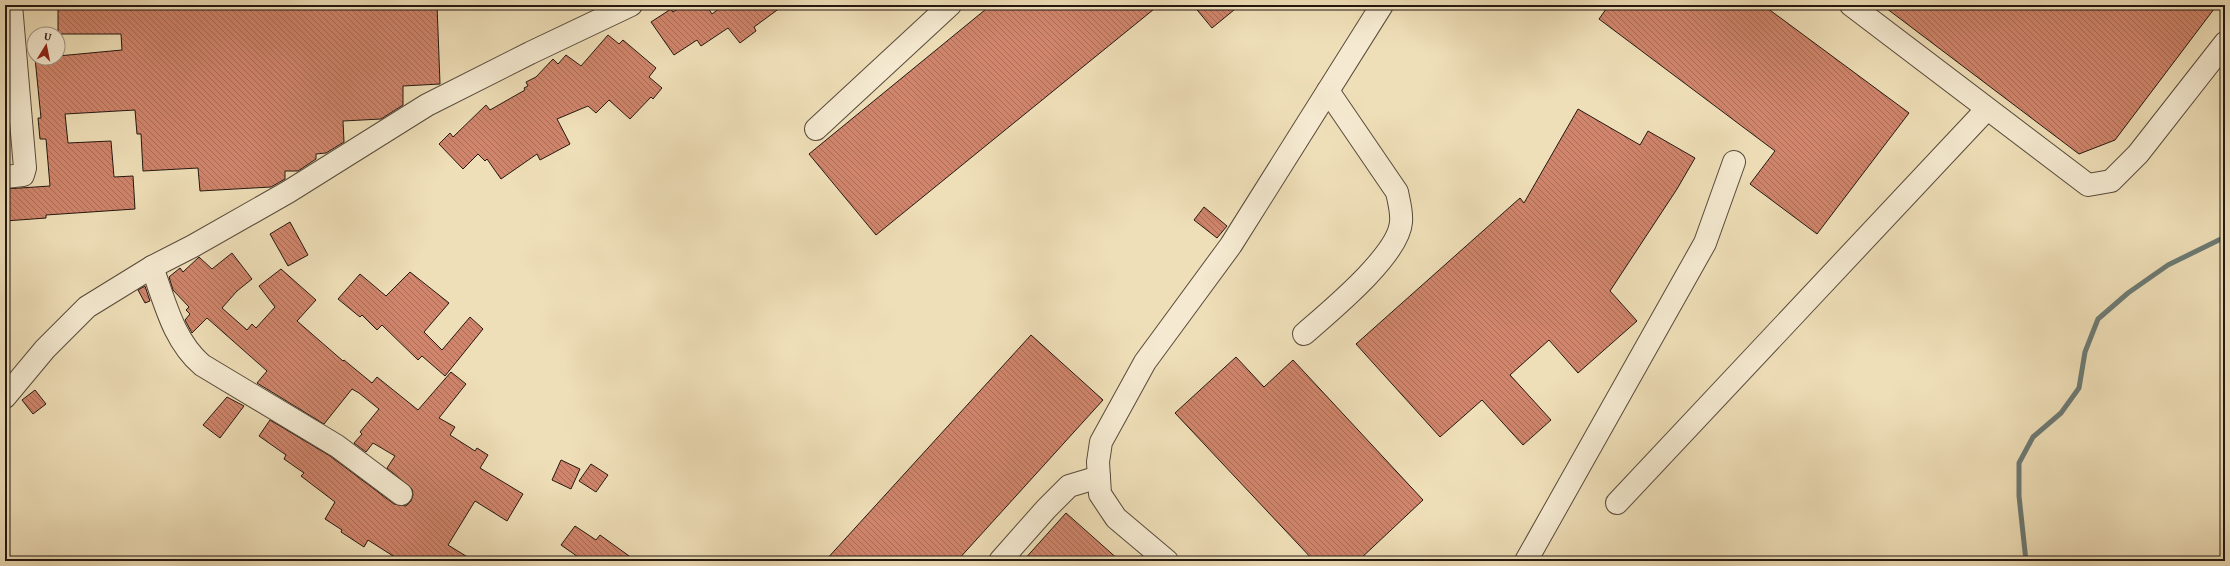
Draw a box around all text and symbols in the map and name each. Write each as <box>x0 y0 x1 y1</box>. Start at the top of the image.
north arrow <box>26 26 66 66</box>
text: U <box>43 28 53 45</box>

